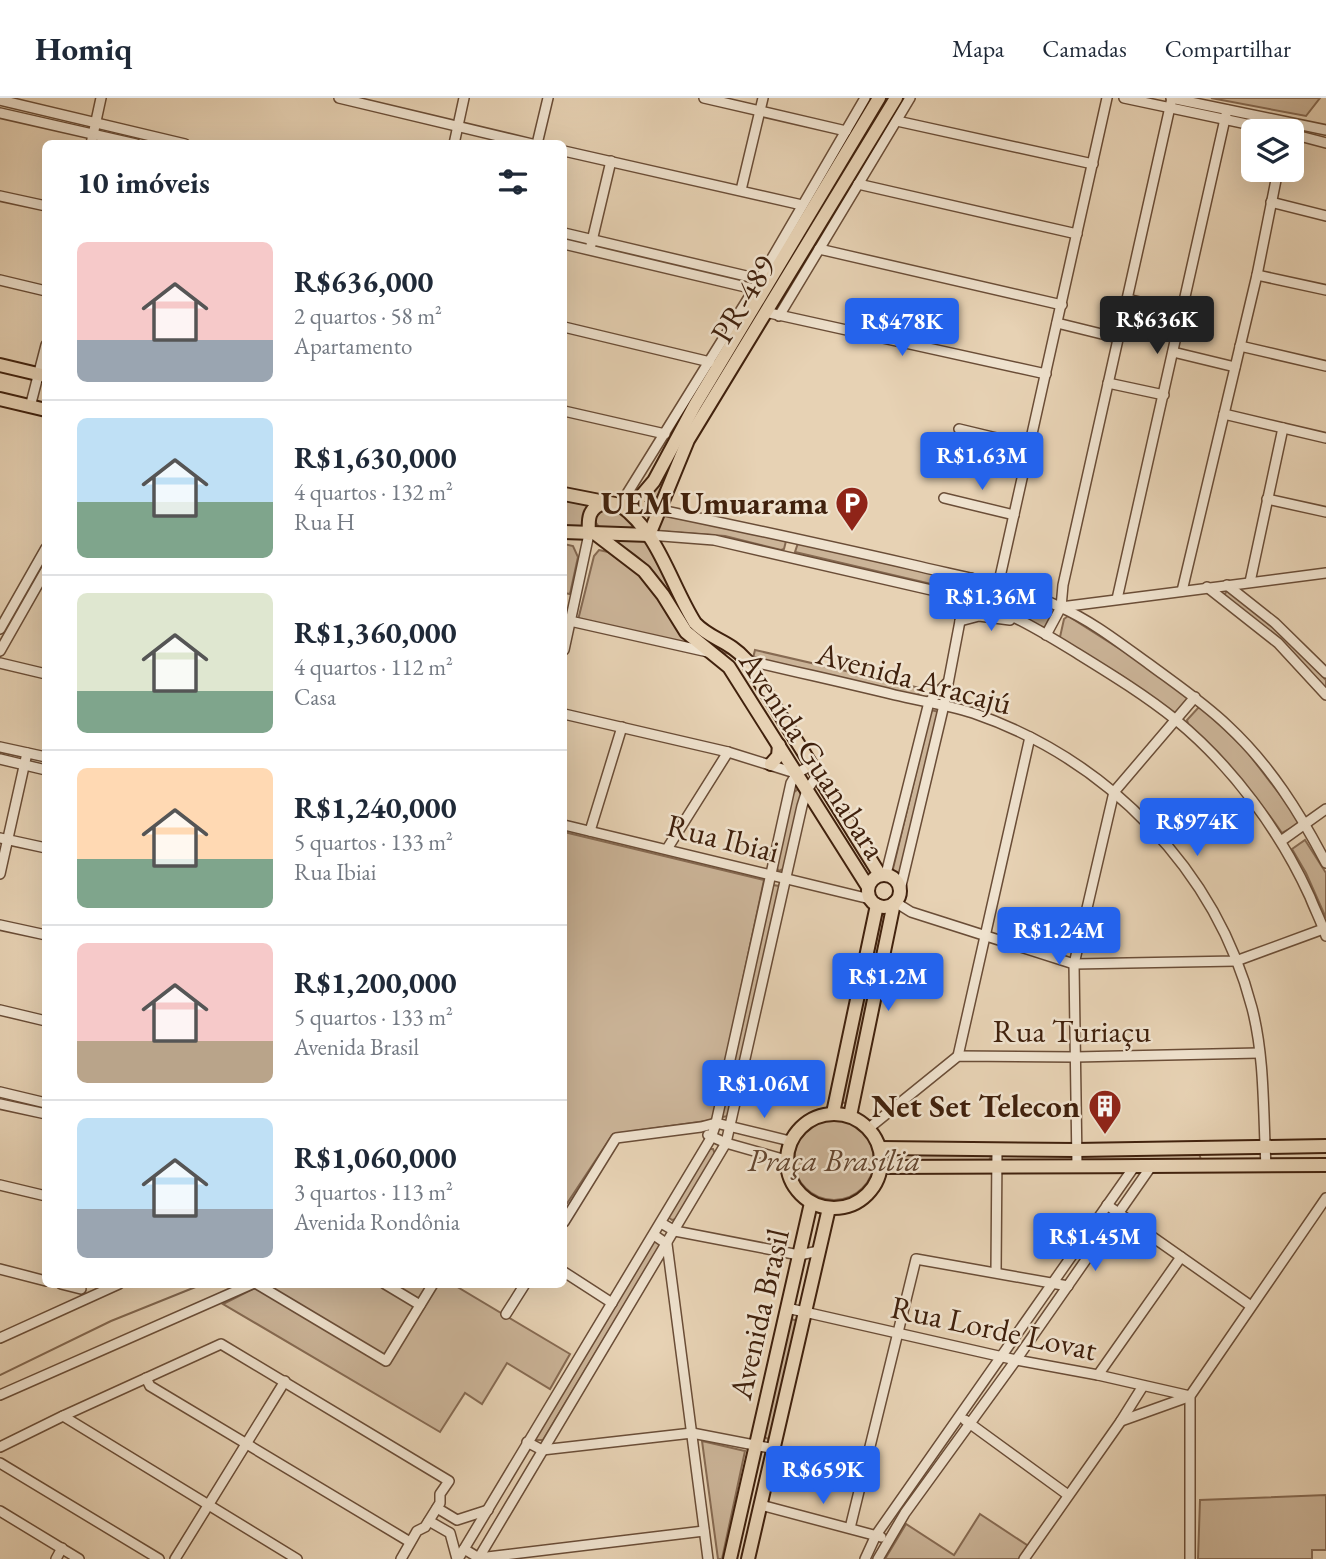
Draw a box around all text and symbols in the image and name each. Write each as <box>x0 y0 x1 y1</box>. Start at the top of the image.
text: Homiq <box>35 27 132 70</box>
text: Mapa <box>952 33 1004 64</box>
text: Camadas <box>1042 33 1127 64</box>
text: Compartilhar <box>1165 33 1291 64</box>
map controls <box>1241 119 1304 182</box>
button: layers <box>1241 119 1304 182</box>
text: 10 imóveis <box>77 163 210 202</box>
icon: filters <box>494 163 532 201</box>
street label: PR-489 <box>700 247 786 351</box>
text: R$636,000 <box>294 262 433 301</box>
icon: home <box>133 270 217 354</box>
pin: R$636K <box>1100 296 1214 356</box>
pin: R$478K <box>845 299 959 358</box>
text: 2 quartos · 58 m² <box>294 301 442 331</box>
text: R$636K <box>1116 304 1198 334</box>
text: R$478K <box>861 306 943 336</box>
text: Apartamento <box>294 331 412 361</box>
pin: R$1.63M <box>917 432 1047 492</box>
text: R$1,630,000 <box>294 438 457 477</box>
text: R$1.63M <box>936 440 1028 470</box>
icon: home <box>133 446 217 530</box>
text: 4 quartos · 132 m² <box>294 477 453 507</box>
place label: UEM Umuarama <box>601 482 829 524</box>
parking icon: UEM Umuarama <box>833 484 871 533</box>
text: Rua H <box>294 507 355 537</box>
pin: R$1.36M <box>926 574 1056 633</box>
text: R$1.36M <box>945 581 1037 611</box>
text: R$1,360,000 <box>294 613 457 652</box>
icon: home <box>133 621 217 705</box>
street label: Avenida Aracajú <box>811 632 1016 724</box>
street label: Avenida Guanabara <box>729 642 896 867</box>
text: 4 quartos · 112 m² <box>294 652 453 682</box>
text: Casa <box>294 682 336 712</box>
text: R$1,240,000 <box>294 788 457 827</box>
icon: home <box>133 796 217 880</box>
pin: R$974K <box>1140 798 1254 858</box>
street label: Rua Ibiai <box>662 804 784 872</box>
text: R$974K <box>1156 806 1238 836</box>
text: 5 quartos · 133 m² <box>294 827 453 857</box>
text: Rua Ibiai <box>294 857 376 887</box>
pin: R$1.24M <box>994 908 1124 967</box>
text: R$1.24M <box>1013 915 1105 945</box>
pin: R$1.2M <box>831 954 945 1013</box>
text: R$1.2M <box>848 961 928 991</box>
text: R$1,200,000 <box>294 963 457 1002</box>
icon: home <box>133 971 217 1055</box>
text: 5 quartos · 133 m² <box>294 1002 453 1032</box>
street label: Rua Turiaçu <box>993 1010 1151 1052</box>
text: Avenida Brasil <box>294 1032 419 1062</box>
pin: R$1.06M <box>699 1060 829 1120</box>
text: R$1.06M <box>718 1068 810 1098</box>
place label: Net Set Telecon <box>871 1085 1080 1127</box>
building icon: Net Set Telecon <box>1086 1087 1124 1136</box>
text: R$1,060,000 <box>294 1138 457 1177</box>
park label: Praça Brasília <box>747 1139 921 1181</box>
icon: home <box>133 1146 217 1230</box>
text: 3 quartos · 113 m² <box>294 1177 453 1207</box>
text: Avenida Rondônia <box>294 1207 460 1237</box>
pin: R$1.45M <box>1030 1214 1160 1273</box>
text: R$1.45M <box>1049 1221 1141 1251</box>
street label: Avenida Brasil <box>719 1224 799 1404</box>
street label: Rua Lorde Lovat <box>887 1286 1101 1370</box>
pin: R$659K <box>766 1446 880 1506</box>
text: R$659K <box>782 1454 864 1484</box>

